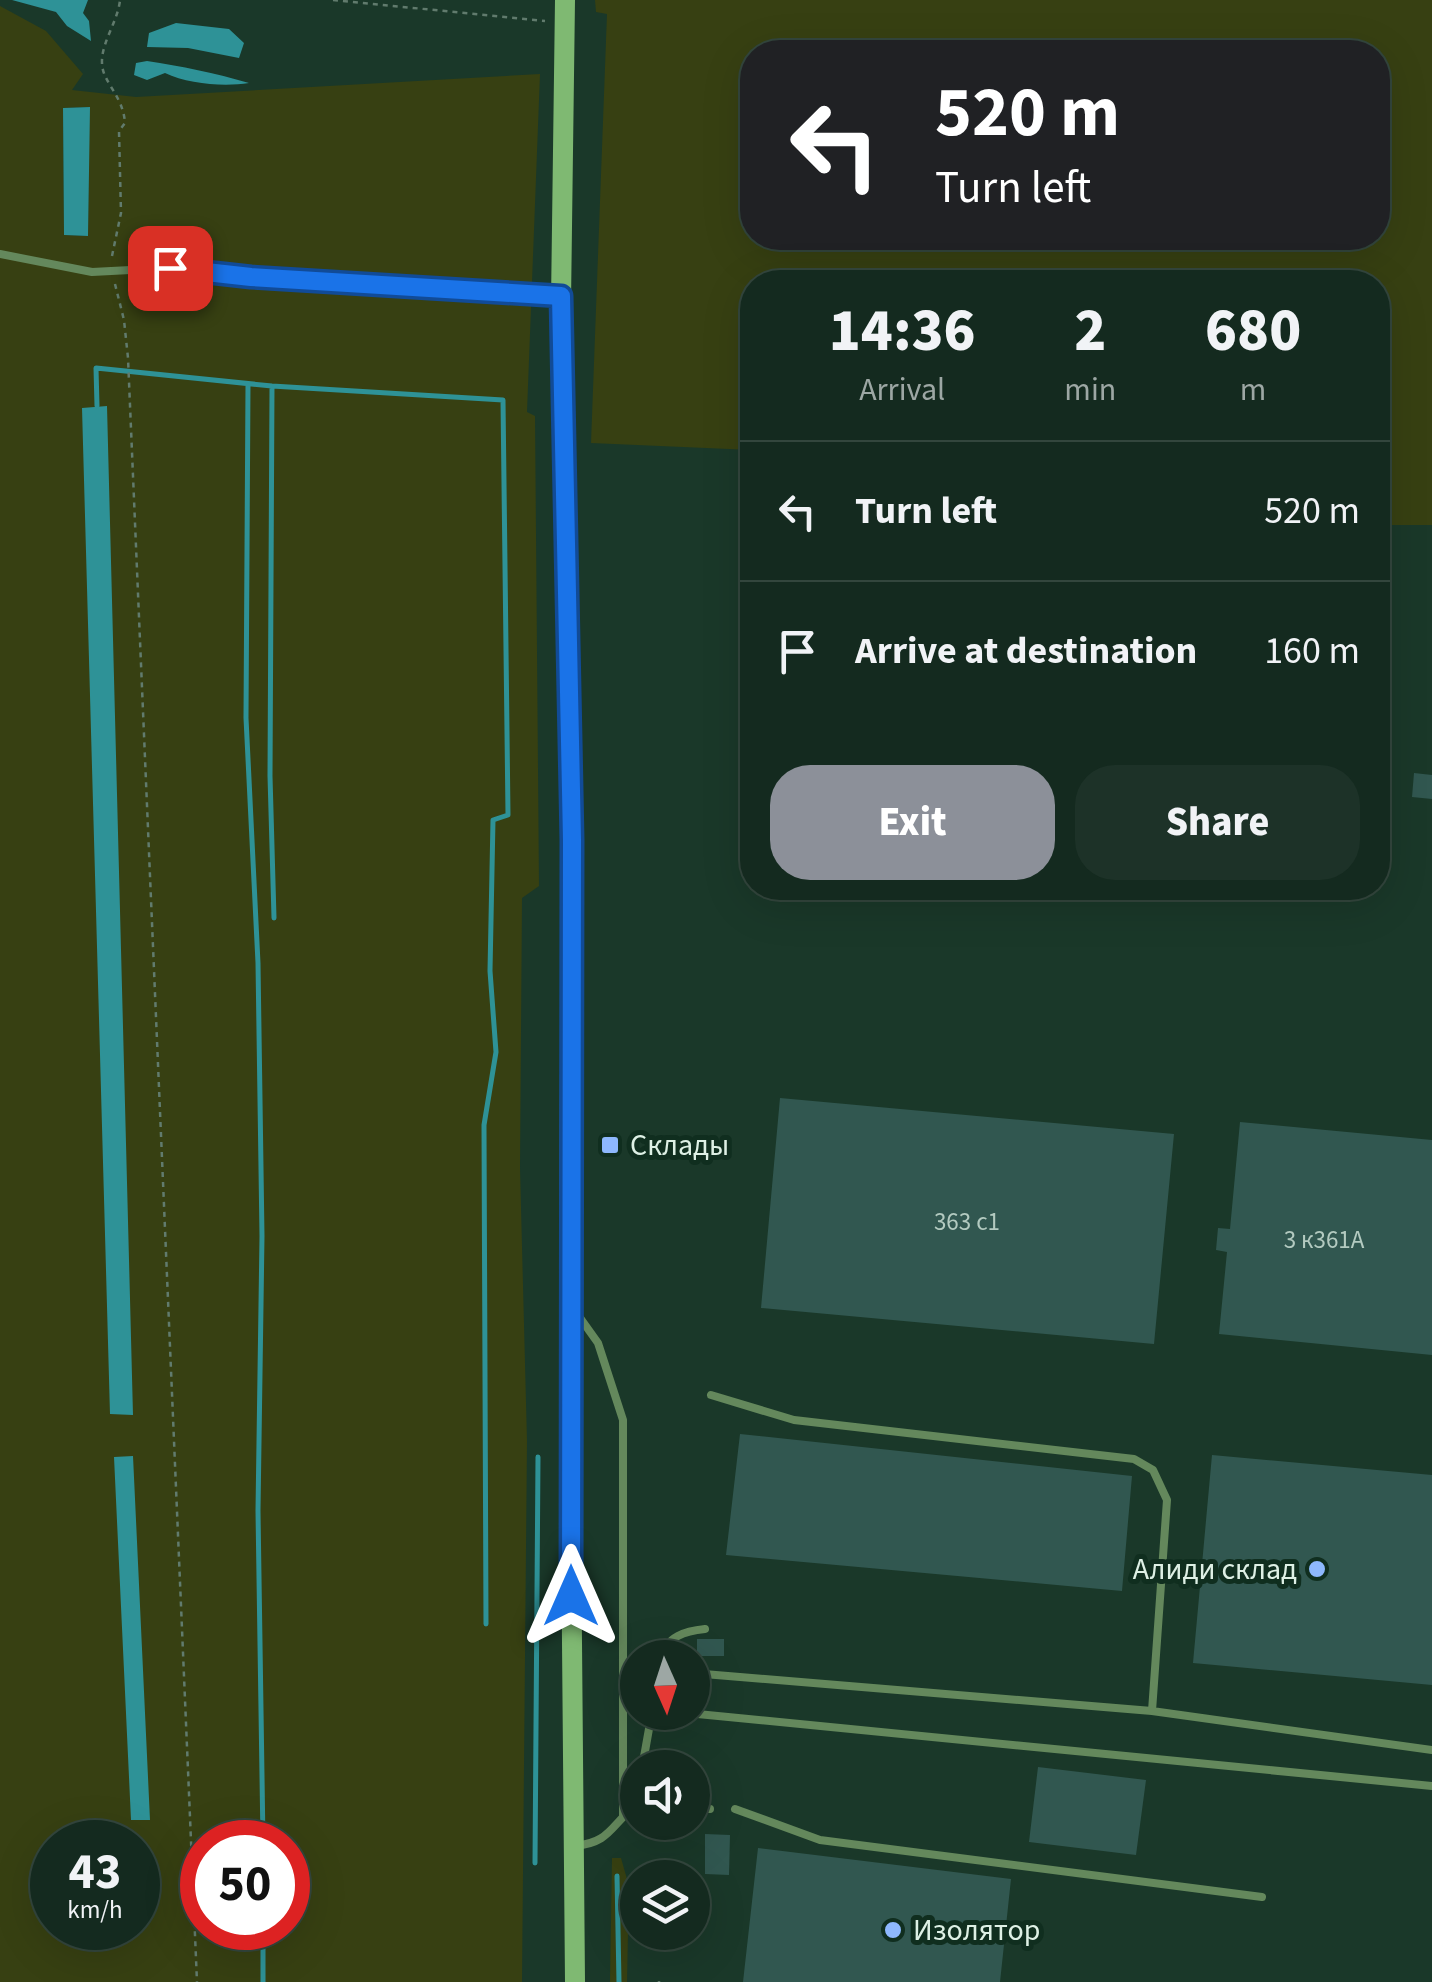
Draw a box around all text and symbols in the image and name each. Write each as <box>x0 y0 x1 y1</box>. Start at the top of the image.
text: 520 m <box>935 63 1120 163</box>
icon: left <box>770 80 900 210</box>
text: Turn left <box>935 156 1091 220</box>
pin <box>128 226 213 311</box>
icon: arrive <box>143 241 198 296</box>
text: 14:36 <box>829 289 976 374</box>
text: 2 <box>1074 289 1106 374</box>
text: 680 <box>1205 289 1301 374</box>
text: Arrival <box>859 367 945 413</box>
text: min <box>1064 367 1116 413</box>
text: m <box>1240 367 1266 413</box>
icon: left <box>770 484 825 539</box>
text: Turn left <box>855 484 997 538</box>
text: 520 m <box>1264 484 1360 538</box>
icon: arrive <box>770 624 825 679</box>
text: Arrive at destination <box>855 624 1197 678</box>
text: 160 m <box>1264 624 1360 678</box>
button: Exit <box>770 765 1055 880</box>
button: Share <box>1075 765 1360 880</box>
place label: Склады <box>630 1124 729 1167</box>
marker: Склады <box>599 1134 621 1156</box>
house number: 363 с1 <box>934 1204 1000 1240</box>
house number: 3 к361А <box>1284 1222 1365 1258</box>
position arrow <box>519 1544 623 1648</box>
place label: Алиди склад <box>1133 1548 1297 1591</box>
marker: Алиди склад <box>1306 1558 1328 1580</box>
north arrow <box>620 1640 710 1730</box>
map controls <box>620 1640 710 1950</box>
button: sound <box>620 1750 710 1840</box>
speed limit sign: 50 <box>180 1820 310 1950</box>
text: 43 <box>69 1837 121 1908</box>
button: layers <box>620 1860 710 1950</box>
text: km/h <box>67 1892 123 1928</box>
place label: Изолятор <box>913 1909 1040 1952</box>
marker: Изолятор <box>882 1919 904 1941</box>

